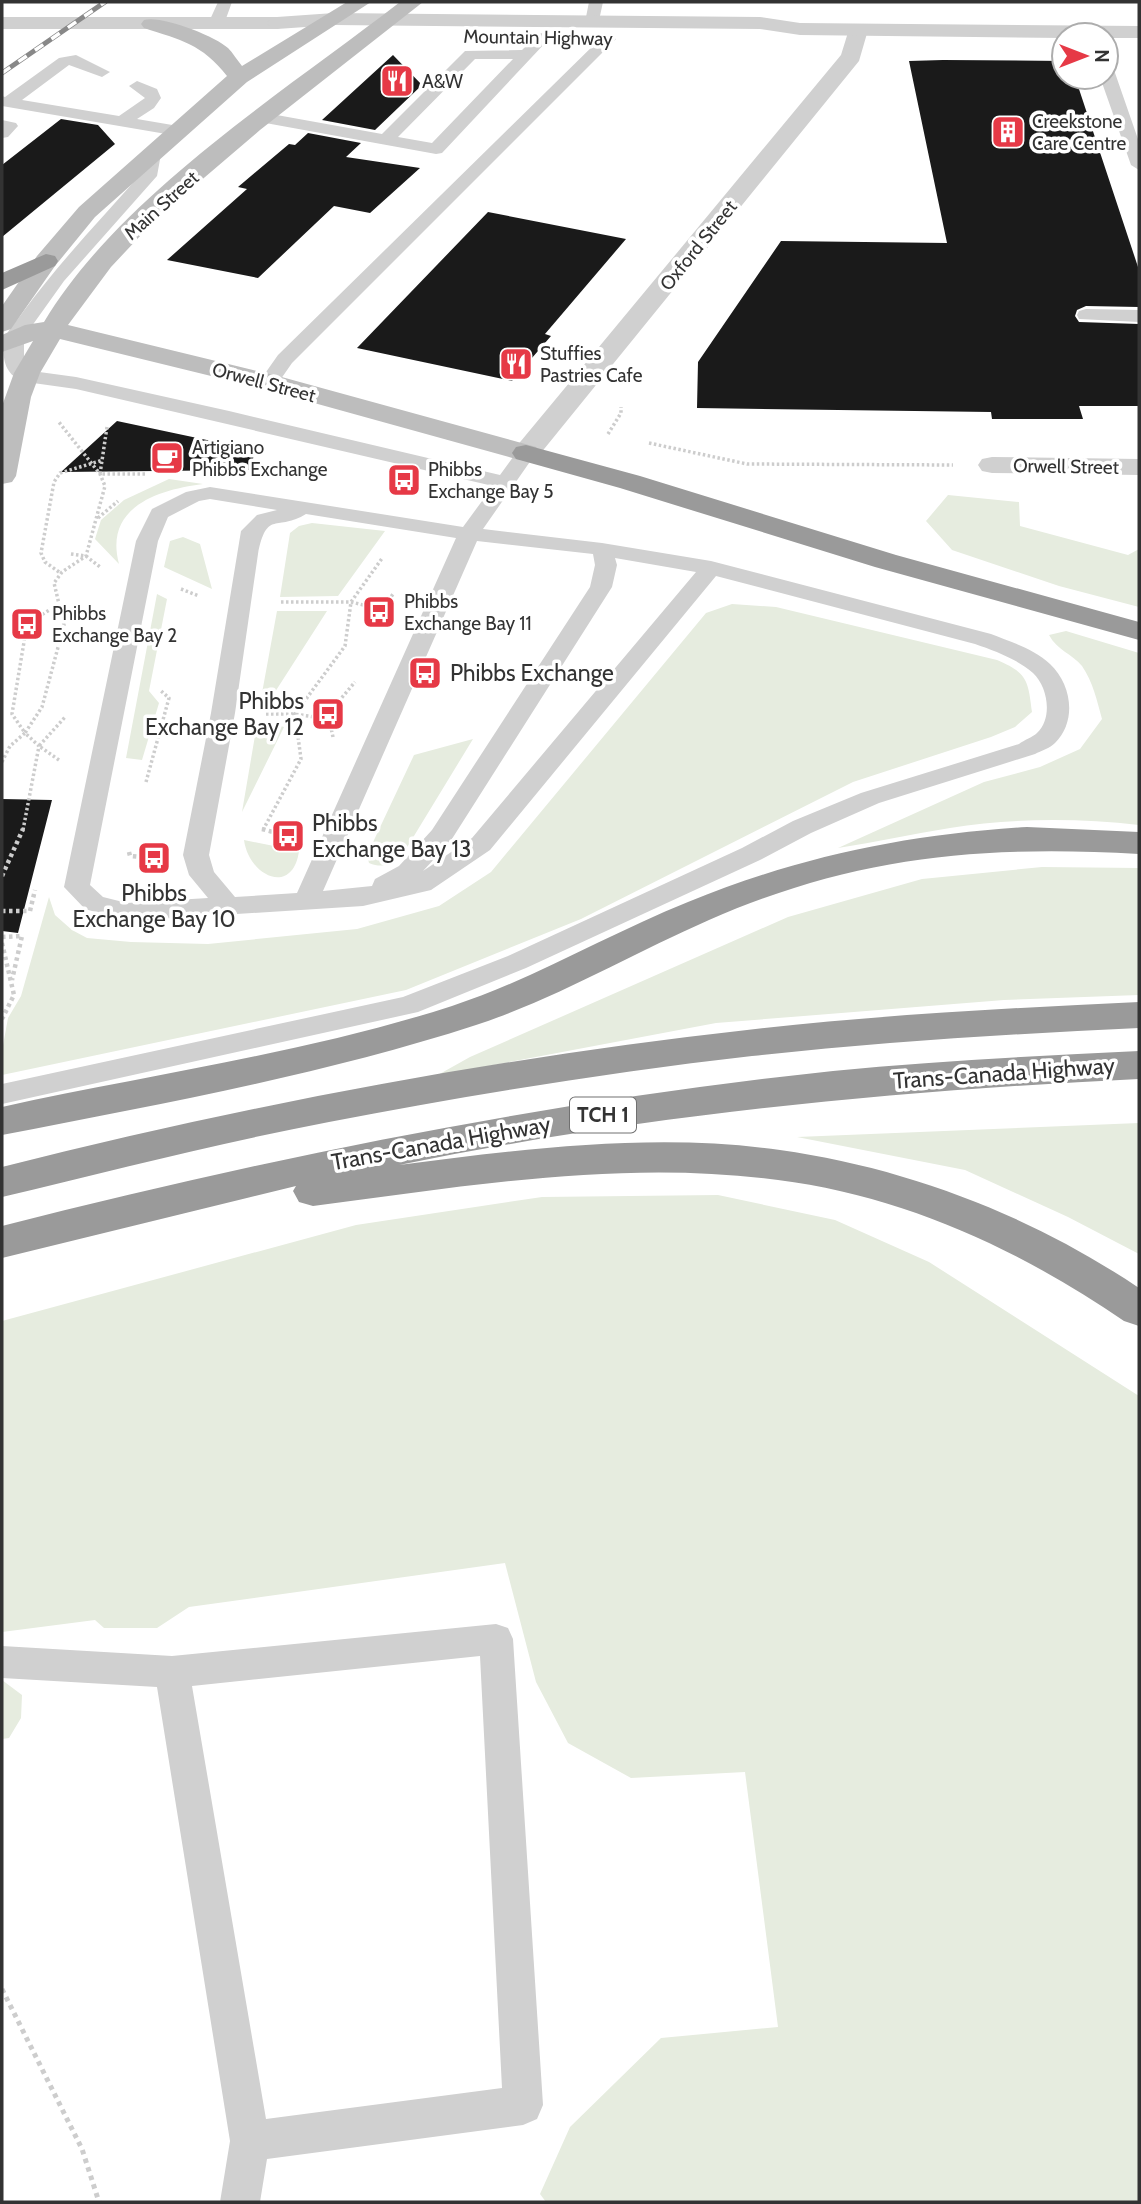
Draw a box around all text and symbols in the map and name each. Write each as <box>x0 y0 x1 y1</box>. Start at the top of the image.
north arrow <box>1050 21 1120 91</box>
street label: Mountain Highway <box>463 25 613 50</box>
text: N <box>1090 49 1113 63</box>
restaurant icon: A&W <box>378 62 416 100</box>
place label: A&W <box>422 70 463 93</box>
place label: Creekstone Care Centre <box>1032 110 1126 155</box>
building icon: Creekstone Care Centre <box>989 113 1027 151</box>
street label: Main Street <box>119 166 204 245</box>
street label: Oxford Street <box>655 195 742 295</box>
place label: Stuffies Pastries Cafe <box>540 342 643 387</box>
restaurant icon: Stuffies Pastries Cafe <box>497 345 535 383</box>
street label: Orwell Street <box>210 358 319 407</box>
place label: Artigiano Phibbs Exchange <box>192 436 328 481</box>
cafe icon: Artigiano Phibbs Exchange <box>148 439 186 477</box>
street label: Orwell Street <box>1013 454 1120 479</box>
place label: Phibbs Exchange Bay 5 <box>428 458 554 503</box>
bus stop icon: Phibbs Exchange Bay 5 <box>385 461 423 499</box>
place label: Phibbs Exchange Bay 11 <box>404 590 532 635</box>
bus stop icon: Phibbs Exchange Bay 11 <box>360 593 398 631</box>
place label: Phibbs Exchange Bay 2 <box>52 602 177 647</box>
bus stop icon: Phibbs Exchange Bay 2 <box>8 605 46 643</box>
bus stop icon: Phibbs Exchange <box>406 654 444 692</box>
place label: Phibbs Exchange <box>450 659 614 687</box>
place label: Phibbs Exchange Bay 12 <box>145 687 304 741</box>
bus stop icon: Phibbs Exchange Bay 12 <box>309 695 347 733</box>
place label: Phibbs Exchange Bay 13 <box>312 809 471 863</box>
bus stop icon: Phibbs Exchange Bay 13 <box>269 817 307 855</box>
bus stop icon: Phibbs Exchange Bay 10 <box>135 839 173 877</box>
place label: Phibbs Exchange Bay 10 <box>72 879 236 933</box>
street label: Trans-Canada Highway <box>892 1051 1116 1095</box>
road number: TCH 1 <box>570 1098 636 1132</box>
street label: Trans-Canada Highway <box>329 1110 553 1176</box>

